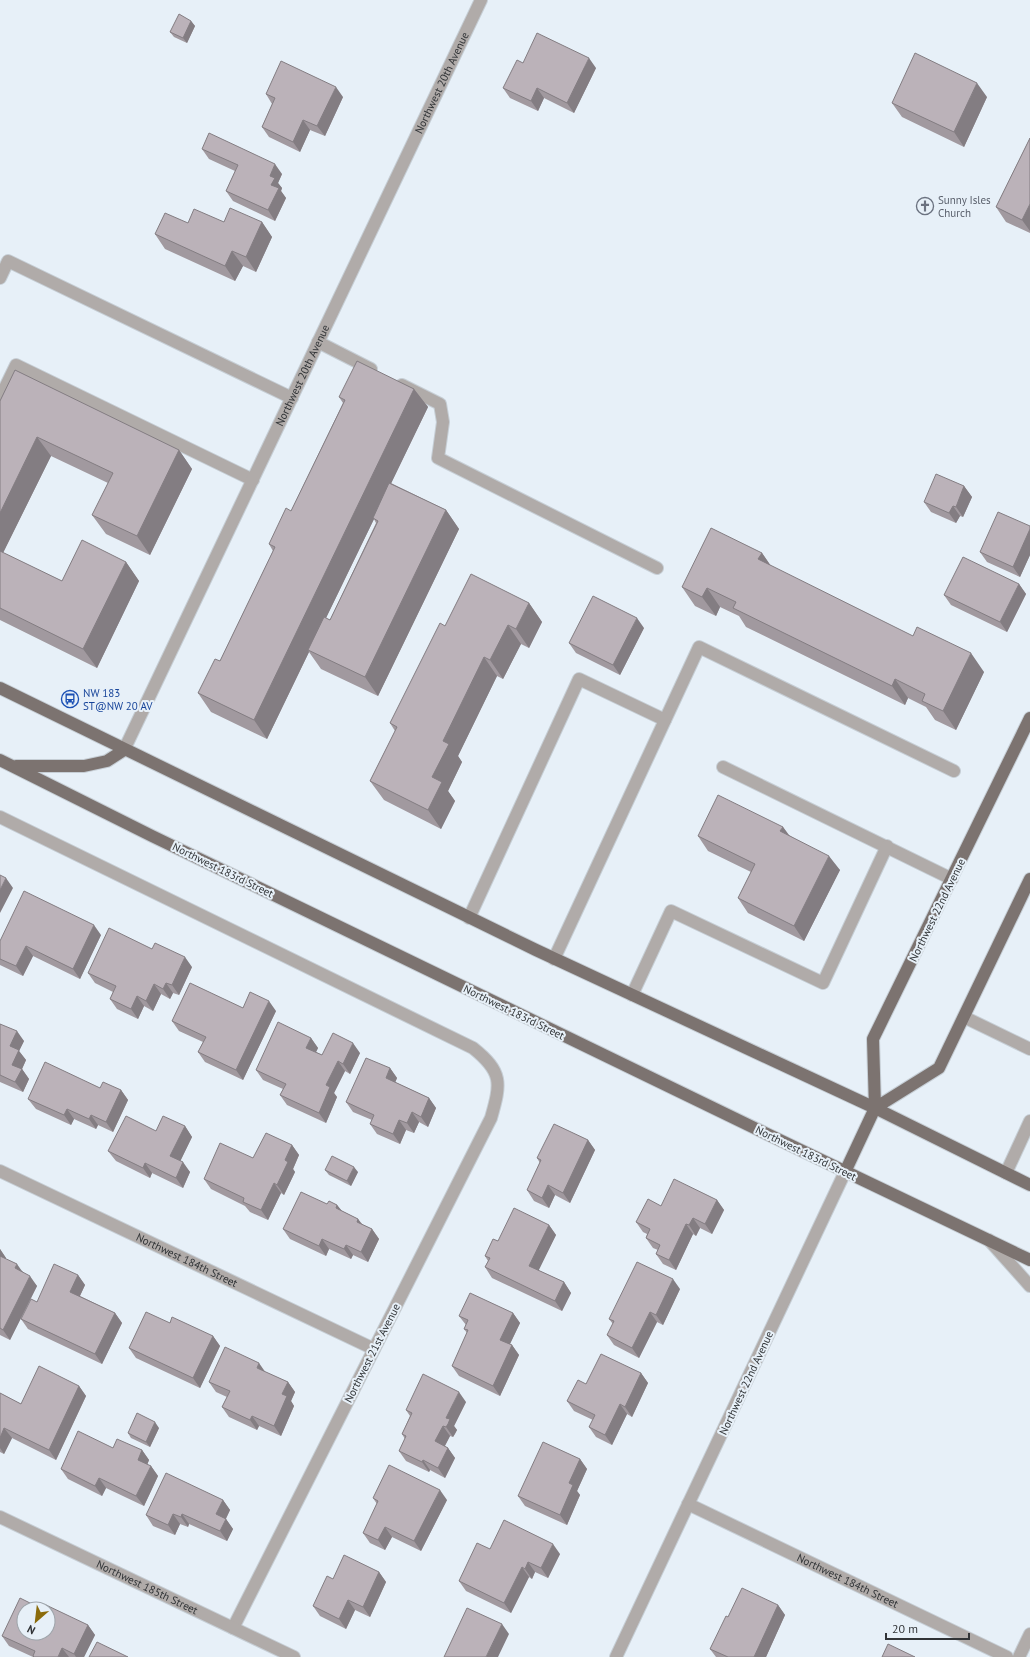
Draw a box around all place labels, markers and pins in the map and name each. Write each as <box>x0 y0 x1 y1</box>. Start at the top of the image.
place label: Sunny Isles Church <box>938 193 991 220</box>
church icon: Sunny Isles Church <box>915 196 935 216</box>
place label: NW 183 ST@NW 20 AV <box>83 686 153 713</box>
bus stop icon: NW 183 ST@NW 20 AV <box>60 689 80 709</box>

